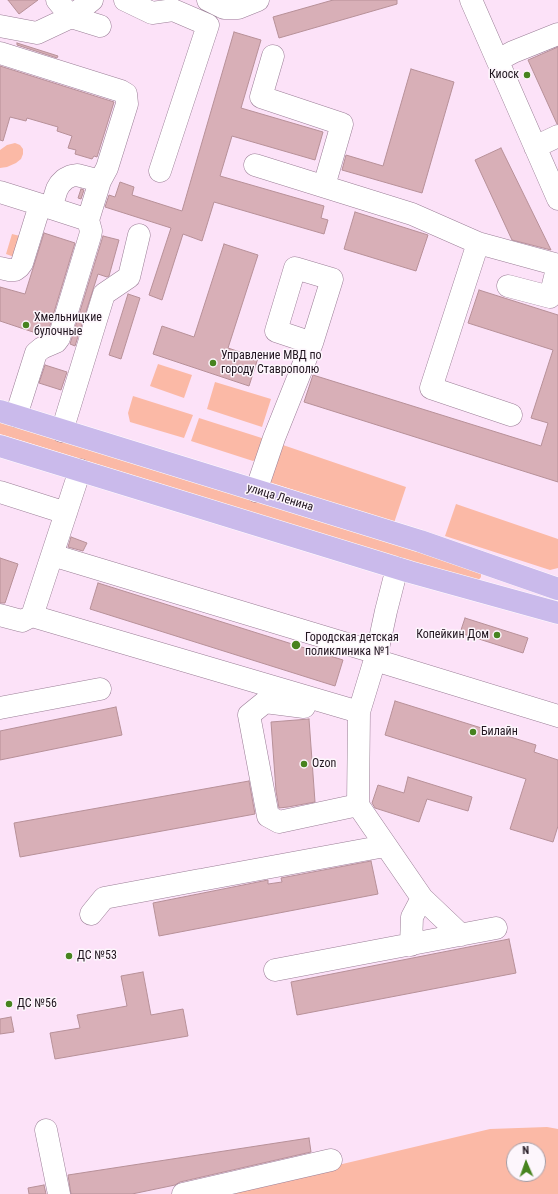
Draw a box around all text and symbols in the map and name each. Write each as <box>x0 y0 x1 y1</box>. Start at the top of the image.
place label: Киоск <box>489 68 519 82</box>
marker: Киоск <box>522 70 532 80</box>
place label: Хмельницкие булочные <box>34 311 102 339</box>
marker: Хмельницкие булочные <box>21 320 31 330</box>
place label: Управление МВД по городу Ставрополю <box>221 349 322 377</box>
marker: Управление МВД по городу Ставрополю <box>208 358 218 368</box>
street label: улица Ленина <box>245 481 315 515</box>
place label: Копейкин Дом <box>416 628 489 642</box>
marker: Копейкин Дом <box>492 630 502 640</box>
place label: Городская детская поликлиника №1 <box>305 631 399 659</box>
marker: Городская детская поликлиника №1 <box>290 639 302 651</box>
place label: Билайн <box>481 725 518 739</box>
marker: Билайн <box>468 727 478 737</box>
place label: Ozon <box>312 757 336 771</box>
marker: Ozon <box>299 759 309 769</box>
place label: ДС №53 <box>77 949 117 963</box>
marker: ДС №53 <box>64 951 74 961</box>
place label: ДС №56 <box>17 997 57 1011</box>
marker: ДС №56 <box>4 999 14 1009</box>
north arrow <box>506 1142 546 1182</box>
text: N <box>522 1144 529 1157</box>

